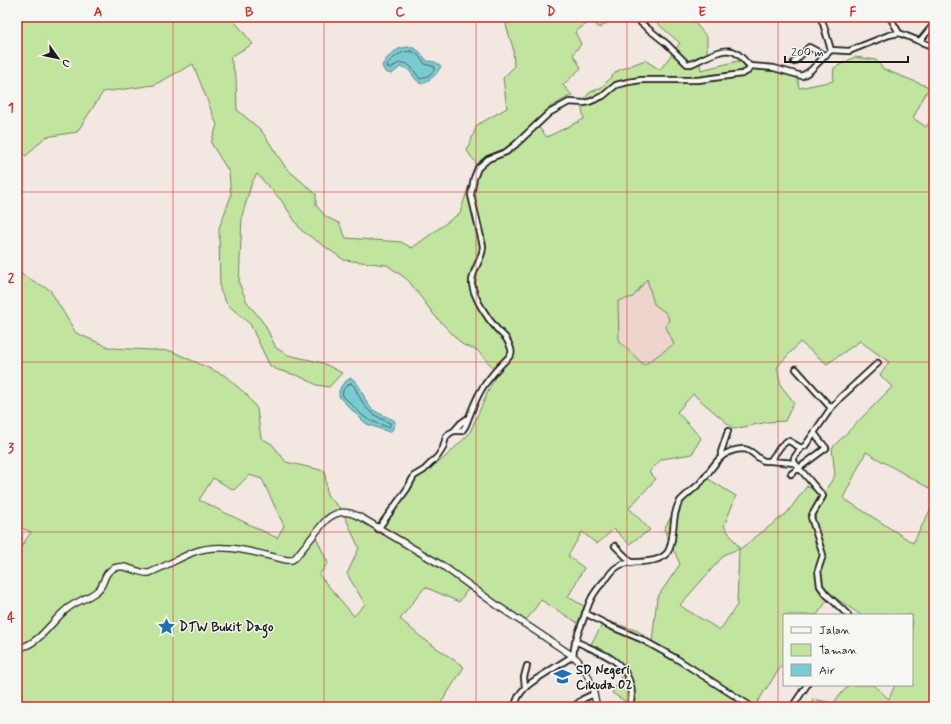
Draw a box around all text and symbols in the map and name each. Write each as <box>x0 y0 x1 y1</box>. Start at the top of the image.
text: A <box>94 4 102 21</box>
text: B <box>245 4 254 21</box>
text: C <box>395 4 405 21</box>
text: D <box>547 4 556 21</box>
text: E <box>698 4 706 21</box>
text: F <box>850 4 857 21</box>
north arrow <box>38 38 78 78</box>
scale bar <box>785 38 908 64</box>
text: 200 m <box>791 45 824 61</box>
text: U <box>58 56 73 70</box>
text: 1 <box>8 100 14 117</box>
text: 2 <box>8 270 15 287</box>
text: 3 <box>8 440 14 457</box>
text: 4 <box>7 610 15 627</box>
legend <box>783 614 913 686</box>
place icon: DTW Bukit Dago <box>156 616 176 636</box>
place label: DTW Bukit Dago <box>179 619 274 639</box>
text: Jalan <box>819 623 851 639</box>
text: Taman <box>819 643 858 659</box>
place label: SD Negeri Cikuda 02 <box>576 662 632 694</box>
text: Air <box>819 663 835 679</box>
school or university icon: SD Negeri Cikuda 02 <box>553 666 573 686</box>

